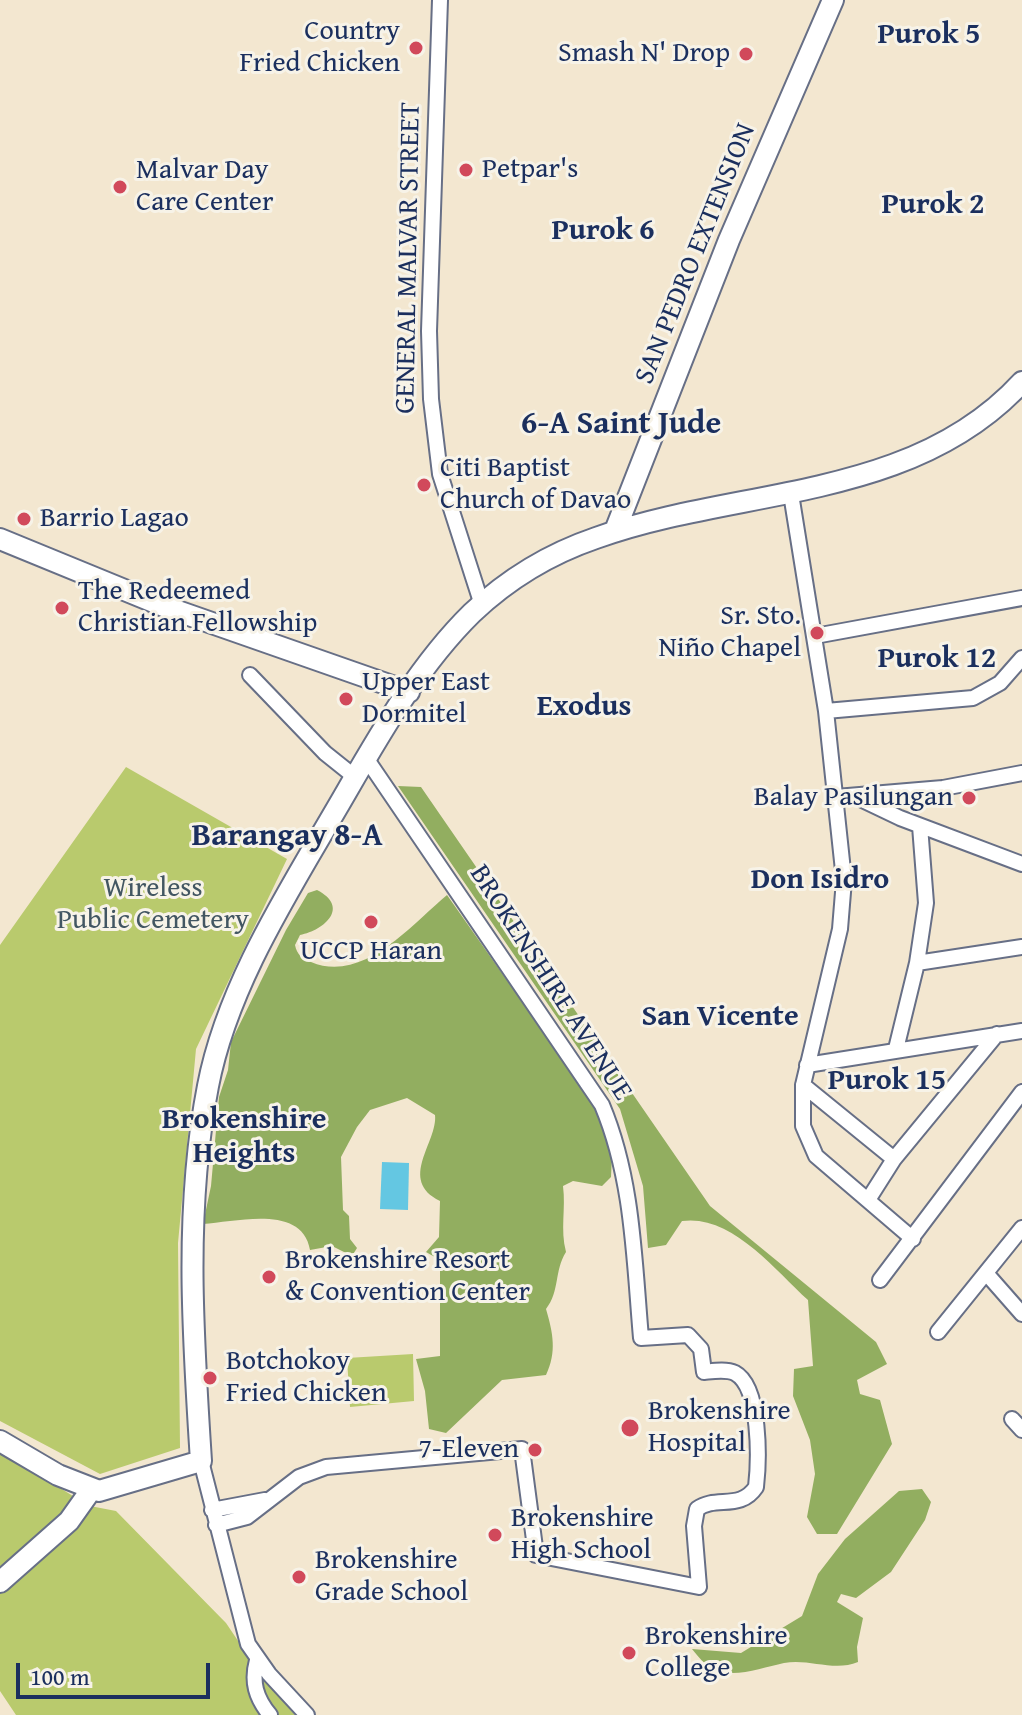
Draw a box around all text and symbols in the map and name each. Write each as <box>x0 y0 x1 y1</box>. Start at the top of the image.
place label: Country Fried Chicken <box>239 15 400 81</box>
district label: Purok 5 <box>877 17 981 53</box>
place label: Smash N' Drop <box>558 37 730 71</box>
marker: Country Fried Chicken <box>407 39 425 57</box>
marker: Smash N' Drop <box>737 45 755 63</box>
street label: GENERAL MALVAR STREET <box>389 102 429 414</box>
street label: SAN PEDRO EXTENSION <box>628 119 764 389</box>
place label: Petpar's <box>482 153 578 187</box>
place label: Malvar Day Care Center <box>136 154 274 220</box>
marker: Petpar's <box>457 161 475 179</box>
marker: Malvar Day Care Center <box>111 178 129 196</box>
district label: Purok 2 <box>881 187 985 223</box>
district label: Purok 6 <box>551 213 655 249</box>
district label: 6-A Saint Jude <box>521 406 721 444</box>
place label: Citi Baptist Church of Davao <box>440 452 631 518</box>
marker: Citi Baptist Church of Davao <box>415 476 433 494</box>
place label: Barrio Lagao <box>40 502 189 536</box>
marker: Barrio Lagao <box>15 510 33 528</box>
place label: The Redeemed Christian Fellowship <box>78 575 317 641</box>
marker: The Redeemed Christian Fellowship <box>53 599 71 617</box>
place label: Sr. Sto. Niño Chapel <box>658 600 801 666</box>
marker: Sr. Sto. Niño Chapel <box>808 624 826 642</box>
district label: Purok 12 <box>878 641 996 677</box>
place label: Upper East Dormitel <box>362 666 490 732</box>
district label: Exodus <box>537 689 631 725</box>
marker: Upper East Dormitel <box>337 690 355 708</box>
place label: Balay Pasilungan <box>754 781 953 815</box>
marker: Balay Pasilungan <box>960 789 978 807</box>
district label: Barangay 8-A <box>191 818 383 856</box>
street label: BROKENSHIRE AVENUE <box>461 859 639 1107</box>
district label: Don Isidro <box>751 862 889 898</box>
park label: Wireless Public Cemetery <box>57 872 249 938</box>
marker: UCCP Haran <box>362 913 380 931</box>
place label: UCCP Haran <box>300 935 442 969</box>
district label: San Vicente <box>641 999 799 1035</box>
district label: Purok 15 <box>828 1063 946 1099</box>
district label: Brokenshire Heights <box>162 1102 326 1172</box>
place label: Brokenshire Resort & Convention Center <box>285 1244 530 1310</box>
marker: Brokenshire Resort & Convention Center <box>260 1268 278 1286</box>
place label: Botchokoy Fried Chicken <box>226 1345 387 1411</box>
marker: Botchokoy Fried Chicken <box>201 1369 219 1387</box>
place label: Brokenshire Hospital <box>648 1395 791 1461</box>
marker: Brokenshire Hospital <box>619 1417 641 1439</box>
place label: 7-Eleven <box>419 1433 519 1467</box>
marker: 7-Eleven <box>526 1441 544 1459</box>
place label: Brokenshire High School <box>511 1502 654 1568</box>
marker: Brokenshire High School <box>486 1526 504 1544</box>
place label: Brokenshire Grade School <box>315 1544 468 1610</box>
marker: Brokenshire Grade School <box>290 1568 308 1586</box>
place label: Brokenshire College <box>645 1620 788 1686</box>
marker: Brokenshire College <box>620 1644 638 1662</box>
scale bar <box>20 1647 214 1697</box>
text: 100 m <box>30 1659 90 1694</box>

